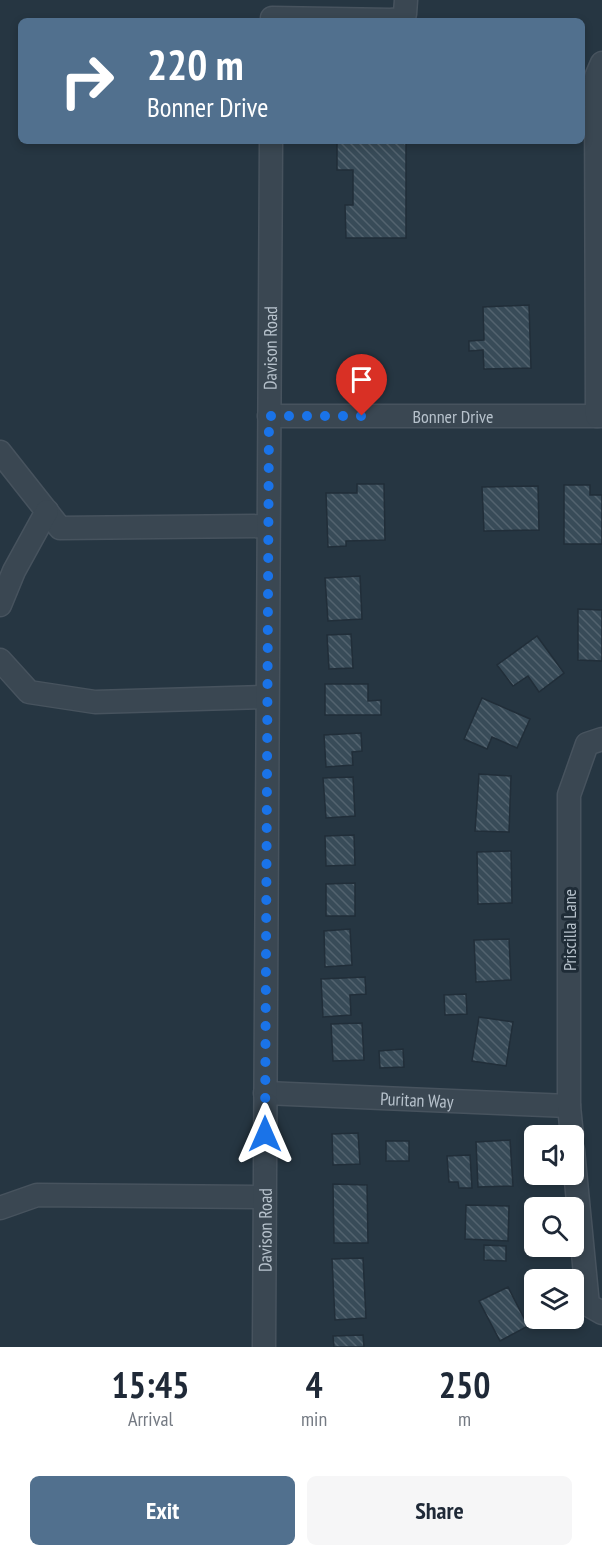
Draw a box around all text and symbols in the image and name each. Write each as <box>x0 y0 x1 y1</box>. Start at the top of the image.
text: 220 m <box>147 37 244 92</box>
icon: right <box>48 42 126 120</box>
text: Bonner Drive <box>147 90 268 124</box>
street label: Davison Road <box>258 306 282 390</box>
pin <box>336 354 387 416</box>
icon: arrive <box>345 363 378 396</box>
street label: Bonner Drive <box>413 405 494 428</box>
street label: Priscilla Lane <box>558 889 581 971</box>
street label: Puritan Way <box>380 1086 454 1113</box>
position arrow <box>233 1102 297 1166</box>
map controls <box>524 1125 584 1329</box>
button: sound <box>524 1125 584 1185</box>
street label: Davison Road <box>253 1188 276 1272</box>
button: search <box>524 1197 584 1257</box>
button: layers <box>524 1269 584 1329</box>
text: 15:45 <box>112 1361 189 1408</box>
text: 4 <box>305 1361 323 1408</box>
text: 250 <box>439 1361 490 1408</box>
text: Arrival <box>128 1406 173 1432</box>
text: min <box>301 1406 327 1432</box>
text: m <box>458 1406 471 1432</box>
button: Exit <box>30 1476 295 1545</box>
button: Share <box>307 1476 572 1545</box>

